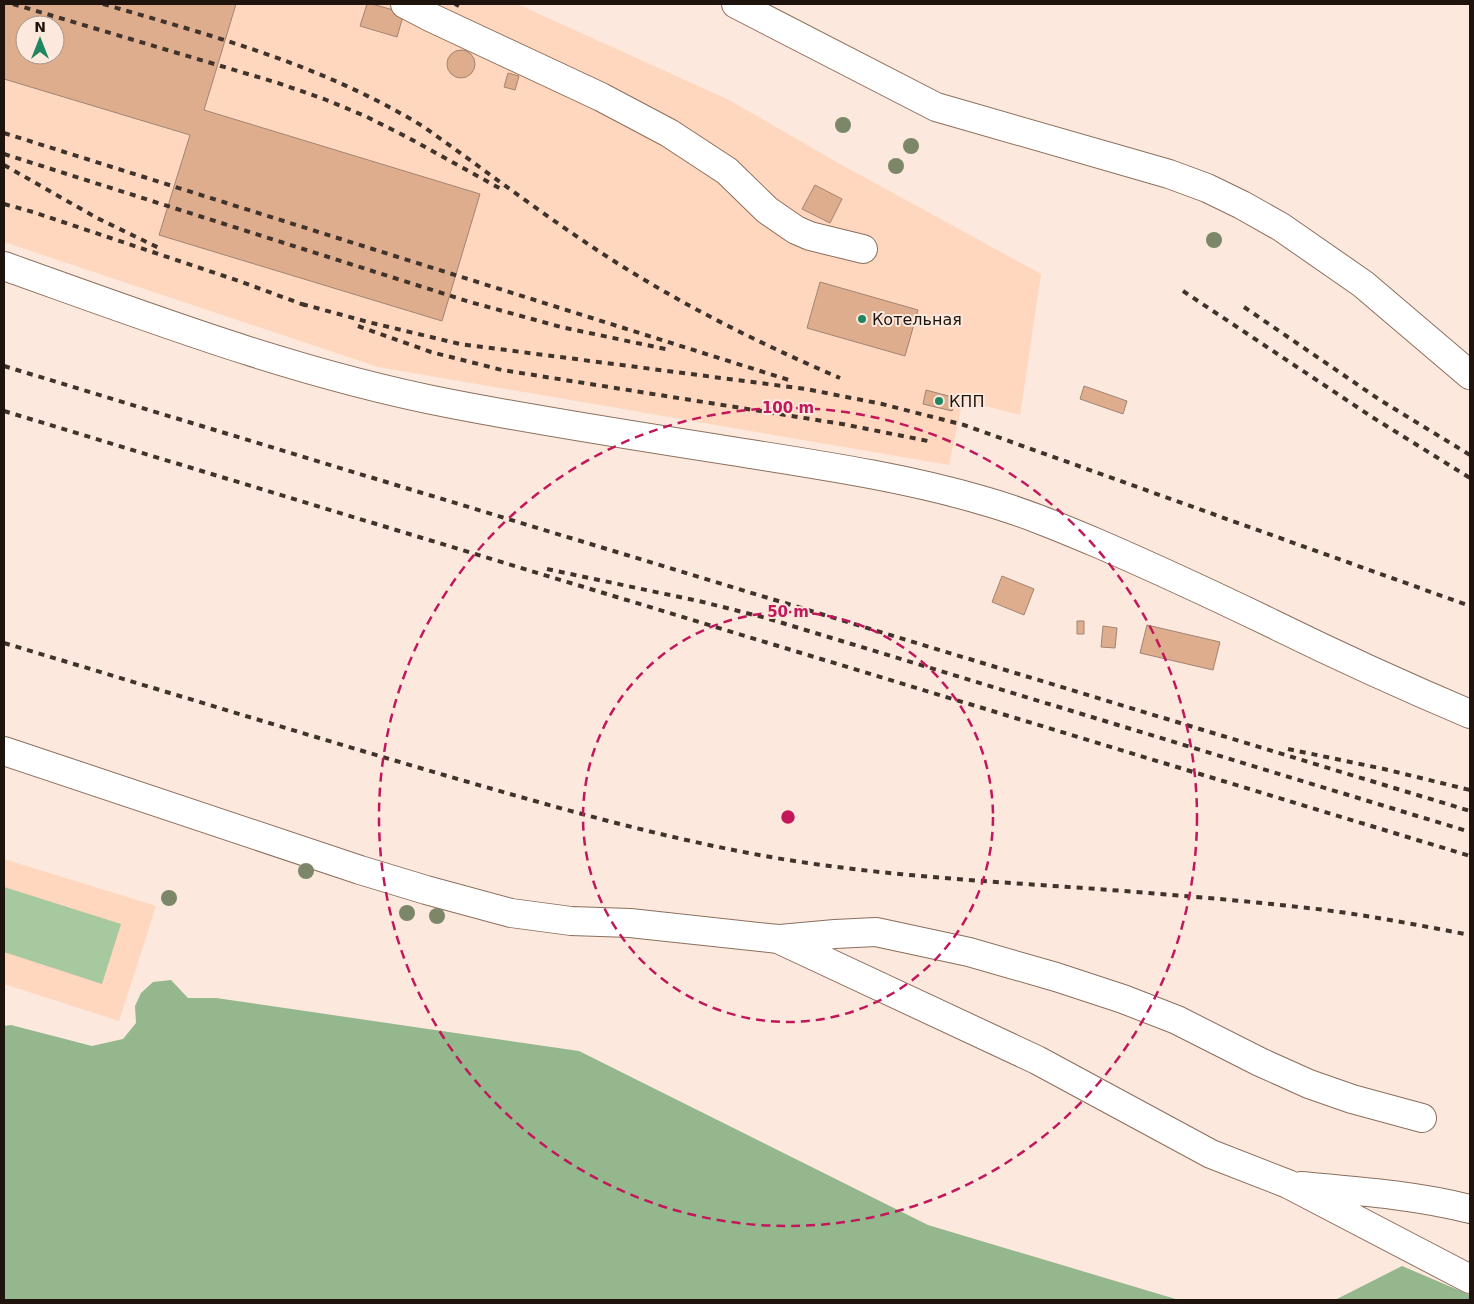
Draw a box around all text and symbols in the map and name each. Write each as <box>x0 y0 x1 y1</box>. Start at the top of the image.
north arrow <box>15 15 65 65</box>
text: N <box>34 19 46 35</box>
place label: Котельная <box>872 310 962 329</box>
marker: Котельная <box>856 313 868 325</box>
place label: КПП <box>949 392 984 411</box>
marker: КПП <box>933 395 945 407</box>
text: 100 m <box>762 399 814 417</box>
text: 50 m <box>767 603 809 621</box>
centre of rings <box>779 808 797 826</box>

